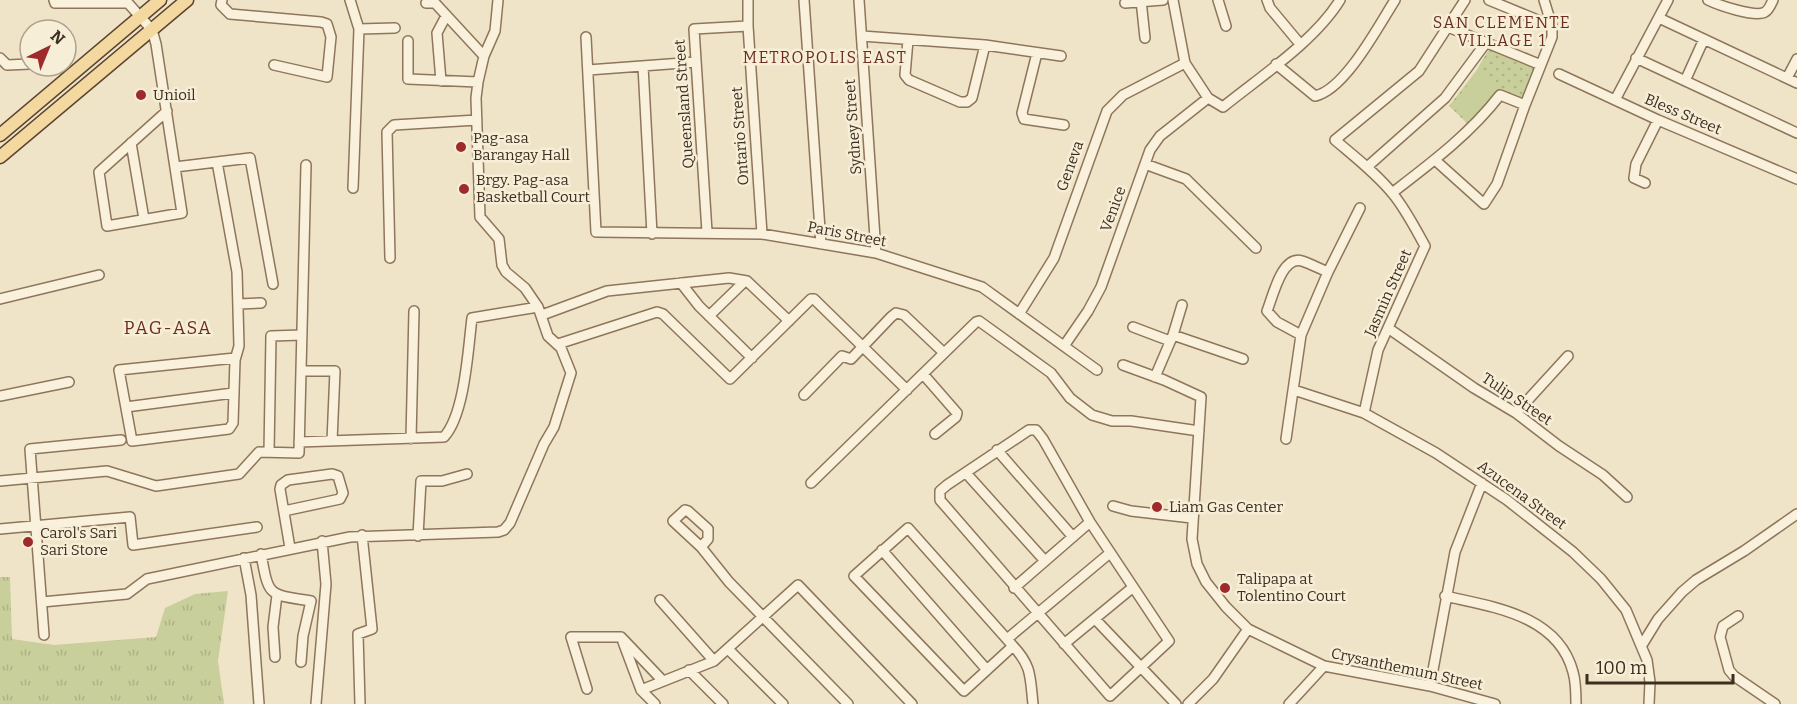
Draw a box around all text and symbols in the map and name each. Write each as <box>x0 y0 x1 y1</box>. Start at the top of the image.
district label: SAN CLEMENTE VILLAGE 1 <box>1433 13 1571 50</box>
north arrow <box>18 18 78 78</box>
text: N <box>47 26 69 49</box>
street label: Queensland Street <box>670 38 697 169</box>
district label: METROPOLIS EAST <box>743 48 907 67</box>
street label: Sydney Street <box>841 78 865 175</box>
place label: Unioil <box>153 86 196 104</box>
street label: Ontario Street <box>728 86 752 186</box>
marker: Unioil <box>134 88 148 102</box>
street label: Bless Street <box>1642 90 1725 138</box>
place label: Pag-asa Barangay Hall <box>473 129 570 164</box>
street label: Geneva <box>1053 138 1087 194</box>
marker: Pag-asa Barangay Hall <box>454 140 468 154</box>
place label: Brgy. Pag-asa Basketball Court <box>476 171 591 206</box>
marker: Brgy. Pag-asa Basketball Court <box>457 182 471 196</box>
street label: Venice <box>1096 184 1130 234</box>
street label: Paris Street <box>806 218 889 251</box>
street label: Jasmin Street <box>1360 246 1415 340</box>
district label: PAG-ASA <box>124 317 212 339</box>
street label: Tulip Street <box>1478 369 1556 429</box>
street label: Azucena Street <box>1474 457 1570 534</box>
place label: Liam Gas Center <box>1169 498 1283 516</box>
marker: Liam Gas Center <box>1150 500 1164 514</box>
place label: Carol's Sari Sari Store <box>40 524 118 559</box>
marker: Carol's Sari Sari Store <box>21 535 35 549</box>
place label: Talipapa at Tolentino Court <box>1237 570 1347 605</box>
marker: Talipapa at Tolentino Court <box>1218 581 1232 595</box>
street label: Crysanthemum Street <box>1330 644 1485 694</box>
scale bar <box>1587 647 1732 685</box>
text: 100 m <box>1596 657 1647 679</box>

